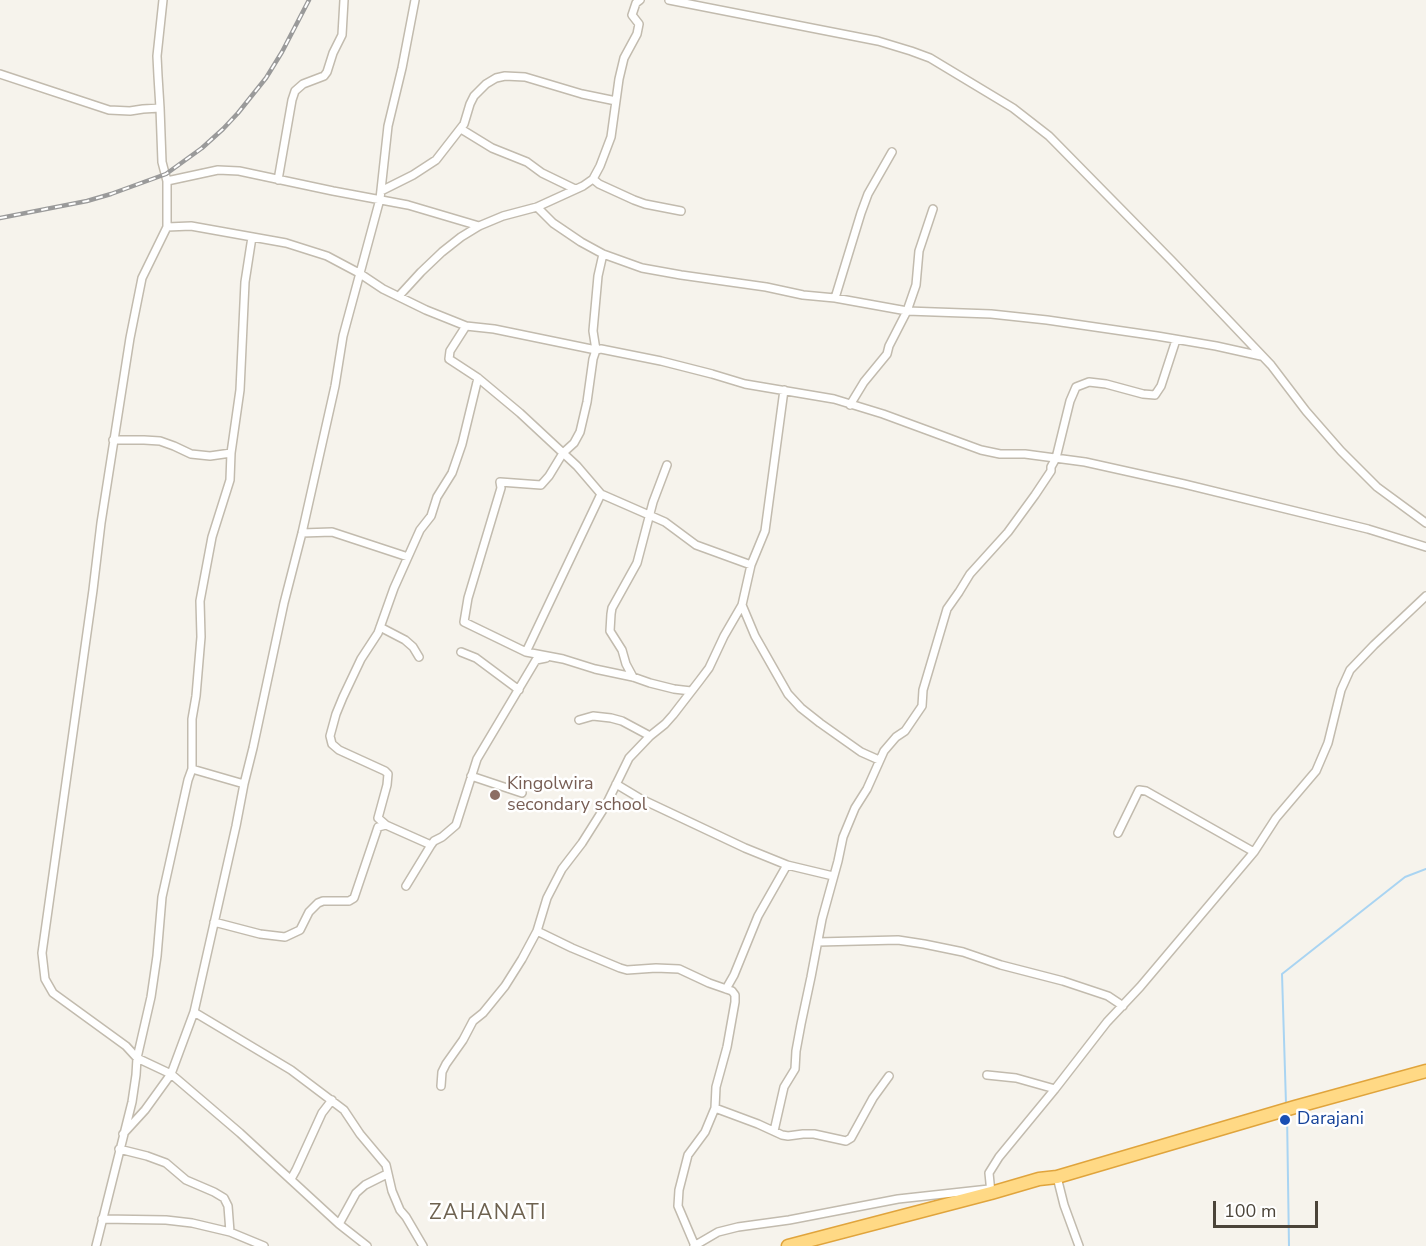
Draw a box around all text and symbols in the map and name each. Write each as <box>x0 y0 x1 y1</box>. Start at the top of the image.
place label: Kingolwira secondary school <box>507 774 647 816</box>
marker: Kingolwira secondary school <box>488 788 502 802</box>
place label: Darajani <box>1297 1109 1364 1131</box>
marker: Darajani <box>1278 1113 1292 1127</box>
scale bar <box>1216 1189 1321 1227</box>
text: 100 m <box>1224 1199 1276 1223</box>
district label: ZAHANATI <box>429 1201 547 1227</box>

